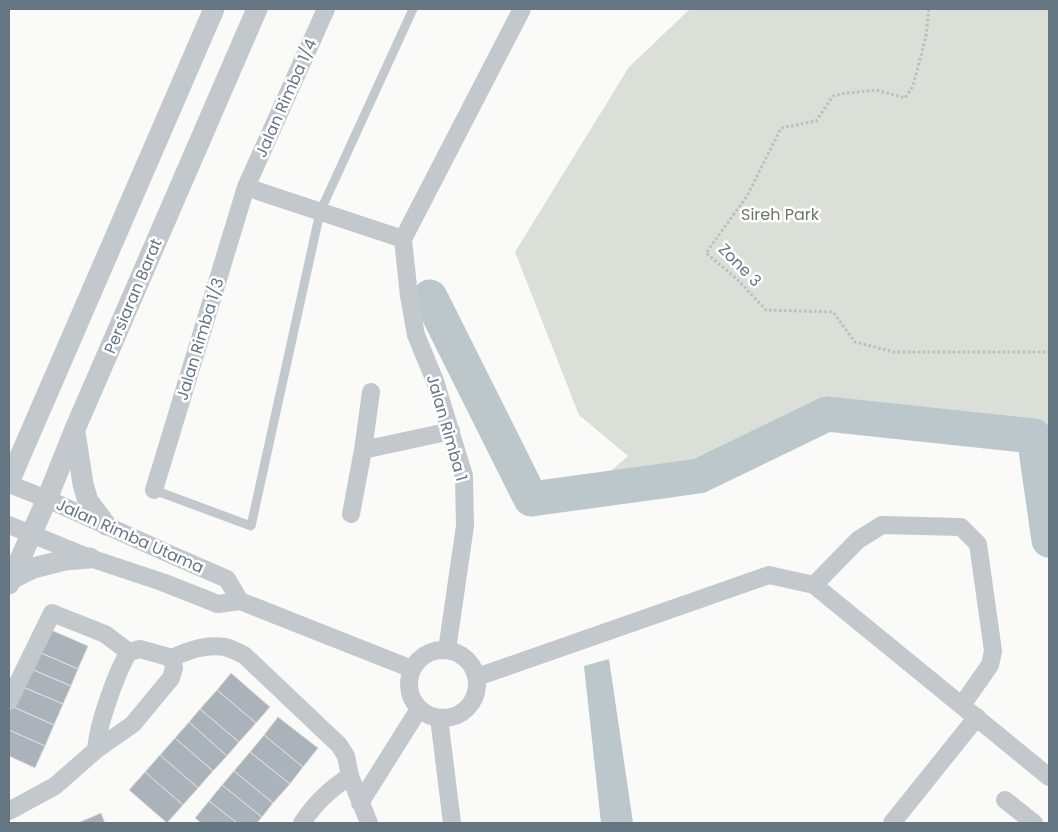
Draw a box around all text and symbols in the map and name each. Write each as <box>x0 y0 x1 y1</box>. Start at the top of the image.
street label: Jalan Rimba 1/4 <box>250 35 322 161</box>
park label: Sireh Park <box>741 203 820 226</box>
street label: Persiaran Barat <box>98 235 168 357</box>
street label: Zone 3 <box>713 238 767 292</box>
street label: Jalan Rimba 1/3 <box>170 275 230 403</box>
street label: Jalan Rimba 1 <box>421 372 473 484</box>
street label: Jalan Rimba Utama <box>53 493 207 579</box>

